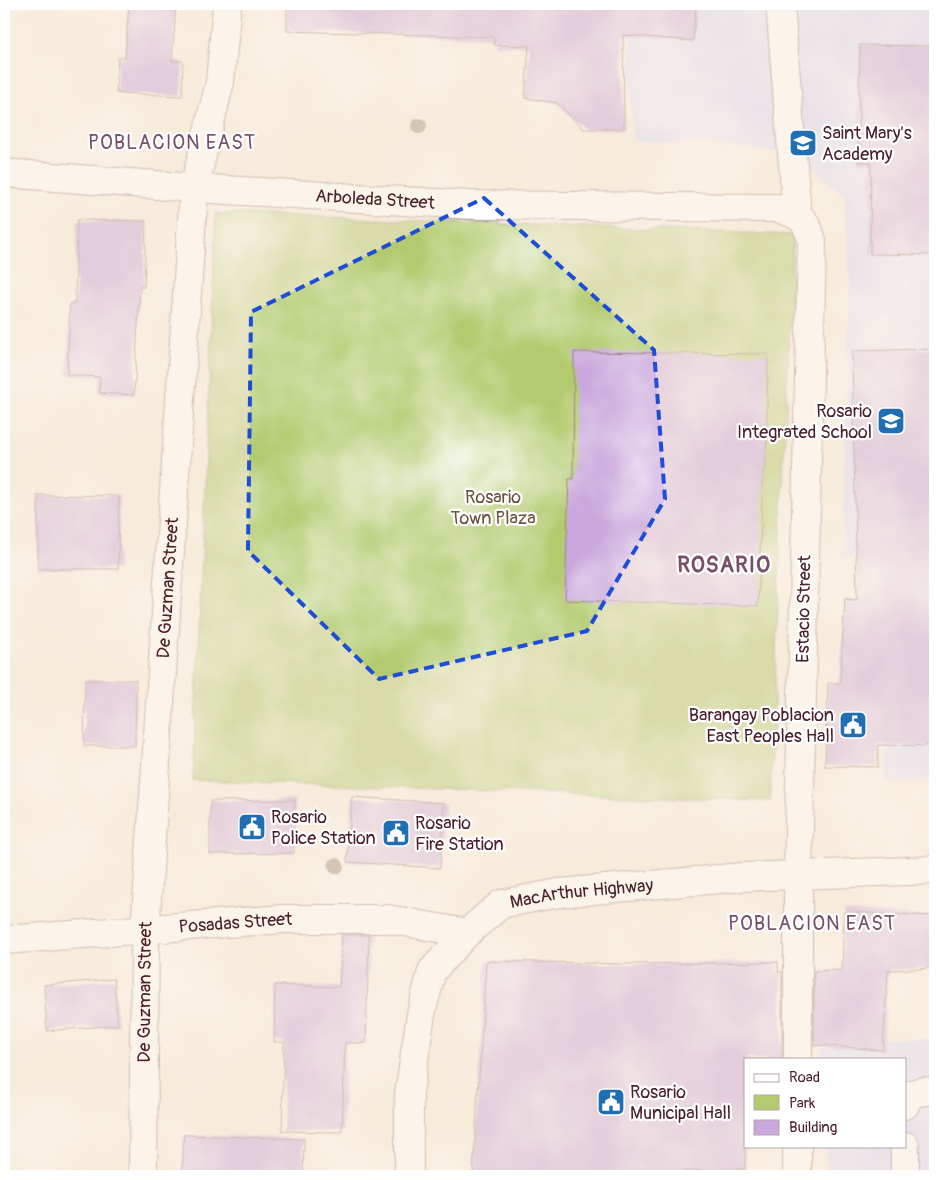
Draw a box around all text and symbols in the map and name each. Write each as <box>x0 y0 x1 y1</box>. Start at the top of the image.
place label: Saint Mary's Academy <box>822 122 912 166</box>
school or university icon: Saint Mary's Academy <box>788 128 818 158</box>
district label: POBLACION EAST <box>88 130 256 155</box>
street label: Arboleda Street <box>315 184 436 214</box>
place label: Rosario Integrated School <box>737 400 872 444</box>
school or university icon: Rosario Integrated School <box>876 406 906 436</box>
park label: Rosario Town Plaza <box>450 486 536 530</box>
street label: De Guzman Street <box>152 516 184 659</box>
district label: ROSARIO <box>677 551 771 579</box>
street label: Estacio Street <box>792 554 816 663</box>
place label: Barangay Poblacion East Peoples Hall <box>689 704 834 748</box>
public building icon: Barangay Poblacion East Peoples Hall <box>838 710 868 740</box>
place label: Rosario Police Station <box>271 806 376 850</box>
public building icon: Rosario Police Station <box>237 812 267 842</box>
place label: Rosario Fire Station <box>415 812 504 856</box>
public building icon: Rosario Fire Station <box>381 818 411 848</box>
street label: MacArthur Highway <box>508 873 654 914</box>
street label: Posadas Street <box>178 907 293 938</box>
district label: POBLACION EAST <box>728 911 896 936</box>
street label: De Guzman Street <box>132 920 157 1063</box>
legend <box>744 1058 906 1148</box>
text: Road <box>789 1068 820 1087</box>
place label: Rosario Municipal Hall <box>630 1081 731 1125</box>
public building icon: Rosario Municipal Hall <box>596 1087 626 1117</box>
text: Park <box>789 1094 816 1113</box>
text: Building <box>789 1118 837 1137</box>

